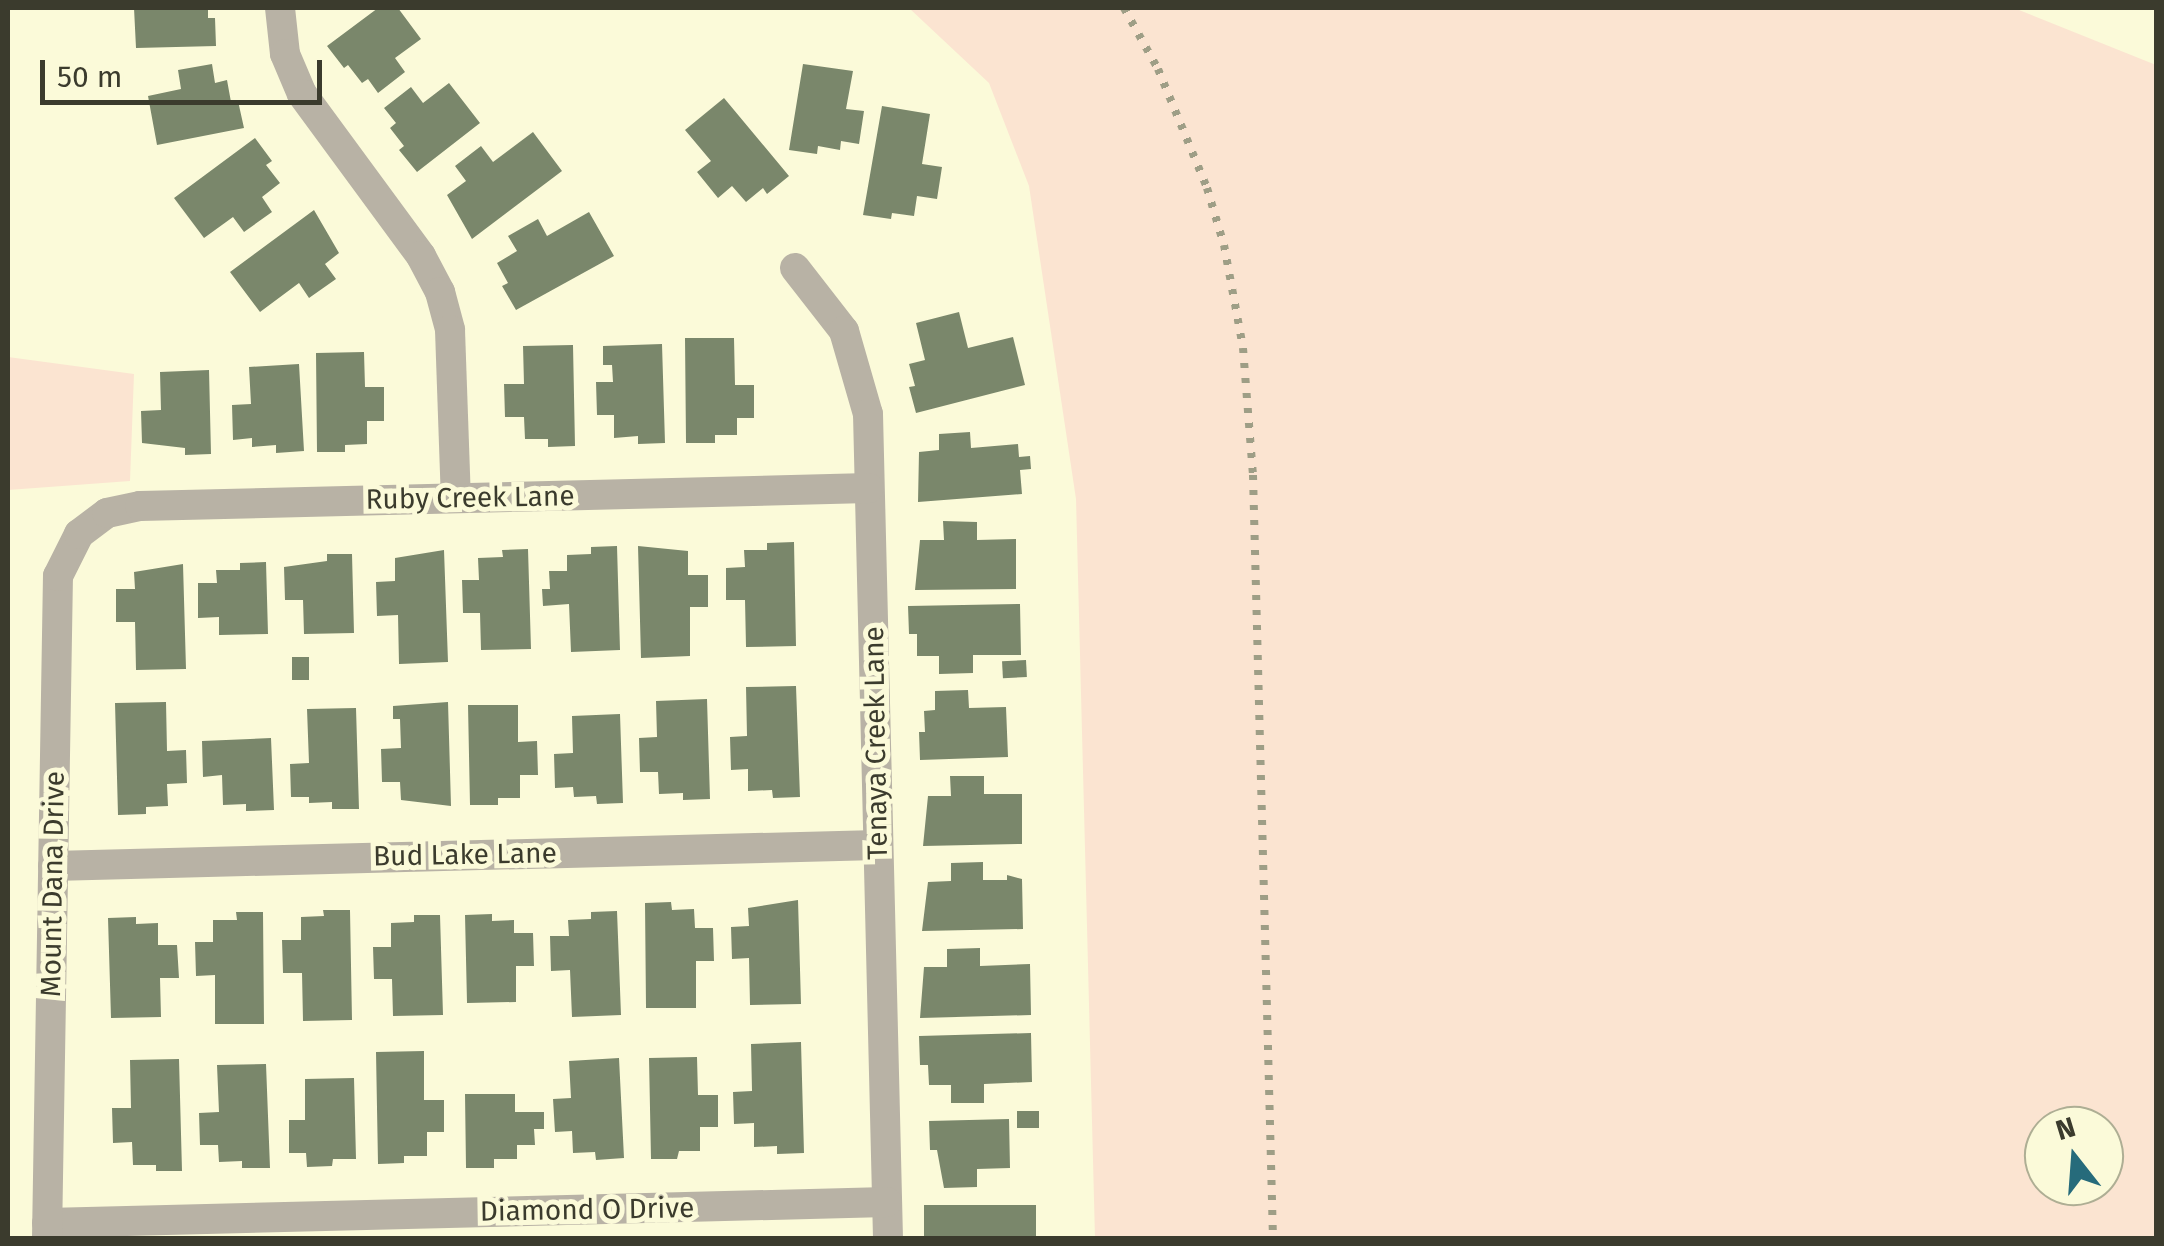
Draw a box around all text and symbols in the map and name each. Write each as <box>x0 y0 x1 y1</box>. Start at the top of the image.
scale bar <box>45 40 328 102</box>
text: 50 m <box>57 59 122 95</box>
street label: Ruby Creek Lane <box>365 479 575 517</box>
street label: Tenaya Creek Lane <box>857 626 895 860</box>
street label: Mount Dana Drive <box>34 771 72 997</box>
street label: Bud Lake Lane <box>373 837 557 873</box>
north arrow <box>2024 1106 2124 1206</box>
text: N <box>2052 1110 2079 1147</box>
street label: Diamond O Drive <box>479 1191 695 1229</box>

